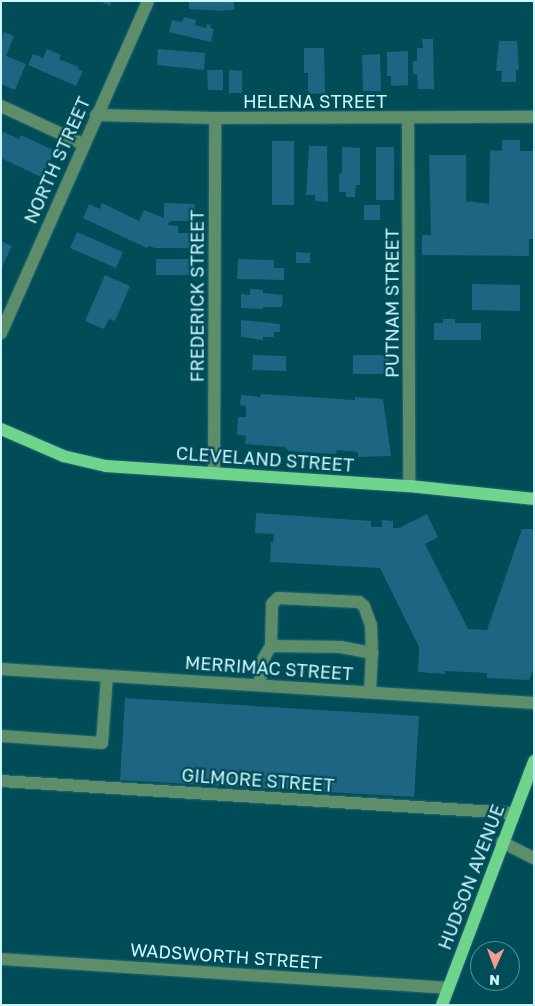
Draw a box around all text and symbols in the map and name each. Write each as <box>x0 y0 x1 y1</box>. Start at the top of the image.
street label: HELENA STREET <box>243 90 387 112</box>
street label: NORTH STREET <box>19 93 95 227</box>
street label: FREDERICK STREET <box>186 210 208 382</box>
street label: PUTNAM STREET <box>381 228 403 378</box>
street label: CLEVELAND STREET <box>175 442 355 476</box>
street label: MERRIMAC STREET <box>184 651 354 685</box>
street label: GILMORE STREET <box>181 764 335 796</box>
street label: HUDSON AVENUE <box>433 801 509 953</box>
street label: WADSWORTH STREET <box>129 939 323 973</box>
north arrow <box>470 941 520 991</box>
text: N <box>489 972 500 989</box>

